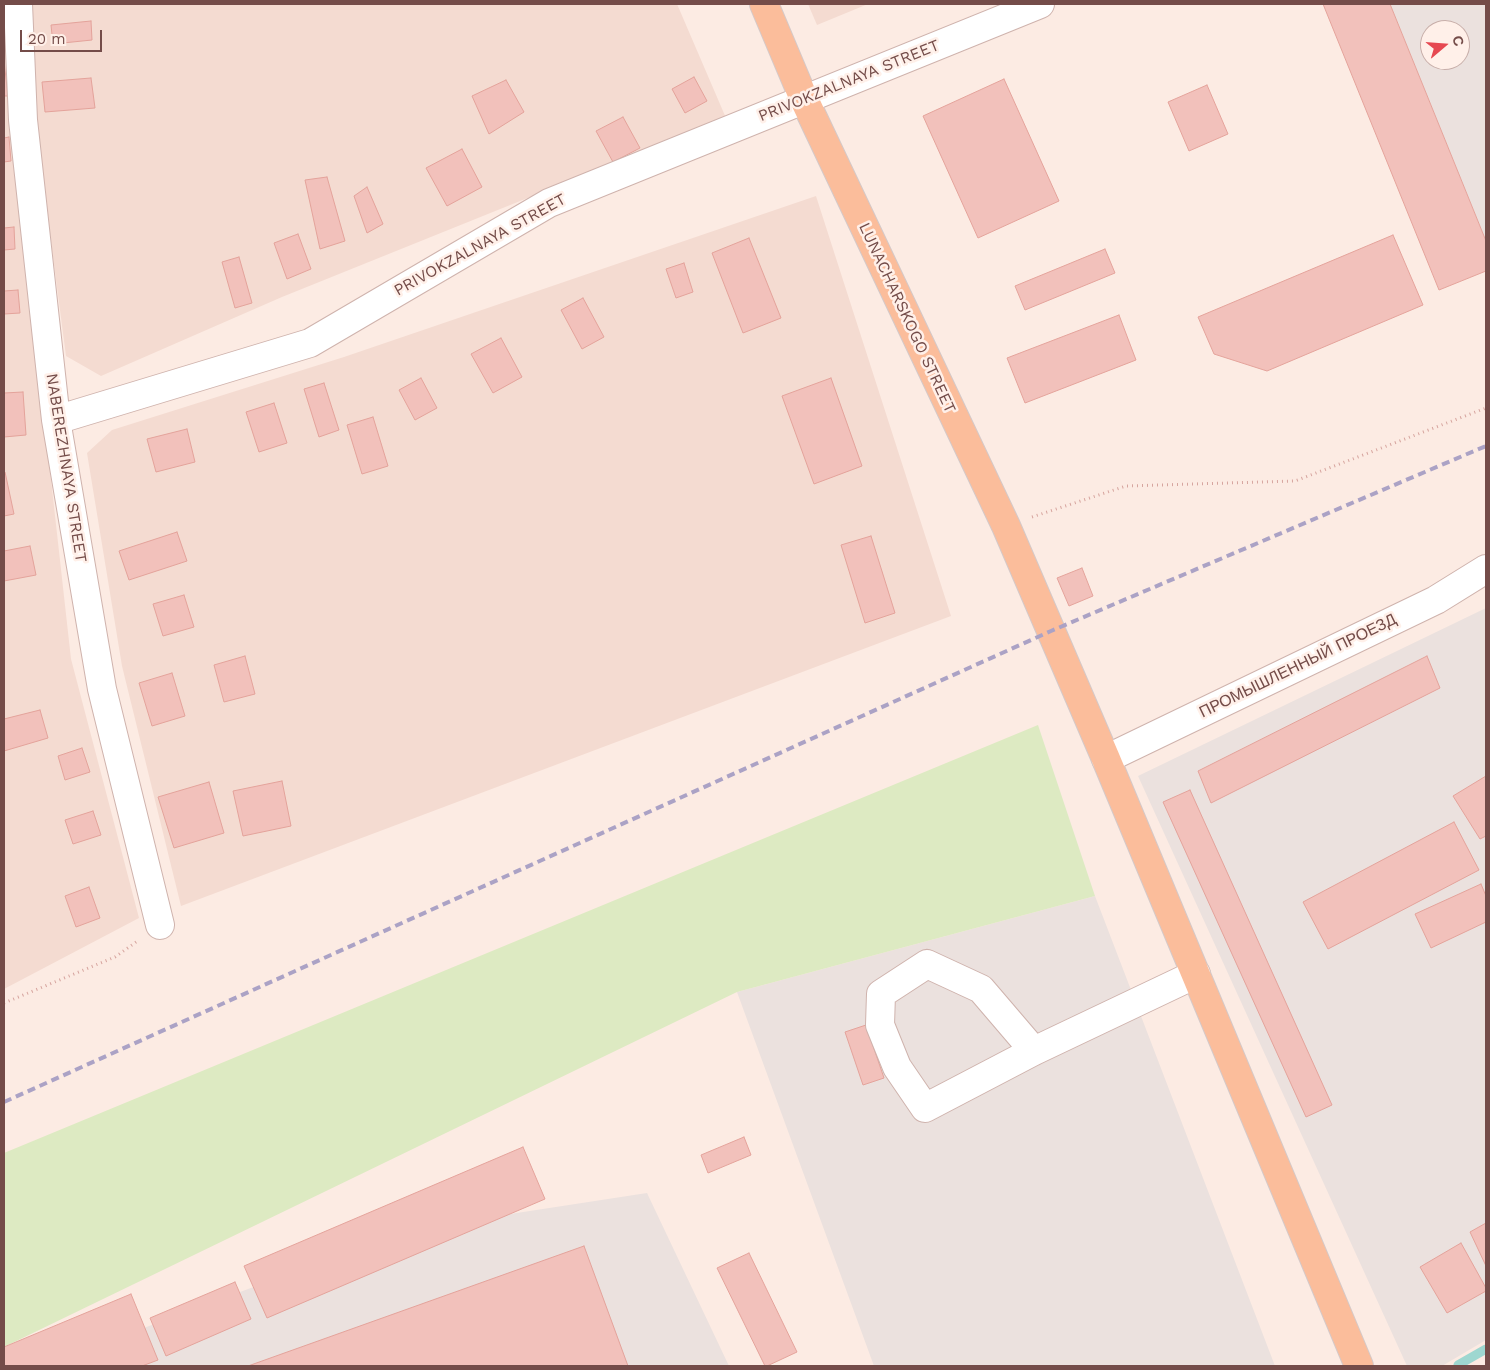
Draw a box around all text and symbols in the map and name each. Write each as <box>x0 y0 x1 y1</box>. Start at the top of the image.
scale bar <box>22 20 105 52</box>
north arrow <box>1420 20 1470 70</box>
text: 20 m <box>28 30 66 48</box>
text: С <box>1449 33 1467 48</box>
street label: PRIVOKZALNAYA STREET <box>756 36 942 126</box>
street label: PRIVOKZALNAYA STREET <box>391 190 569 300</box>
street label: LUNACHARSKOGO STREET <box>854 220 960 416</box>
street label: NABEREZHNAYA STREET <box>42 372 90 564</box>
street label: ПРОМЫШЛЕННЫЙ ПРОЕЗД <box>1196 610 1400 722</box>

